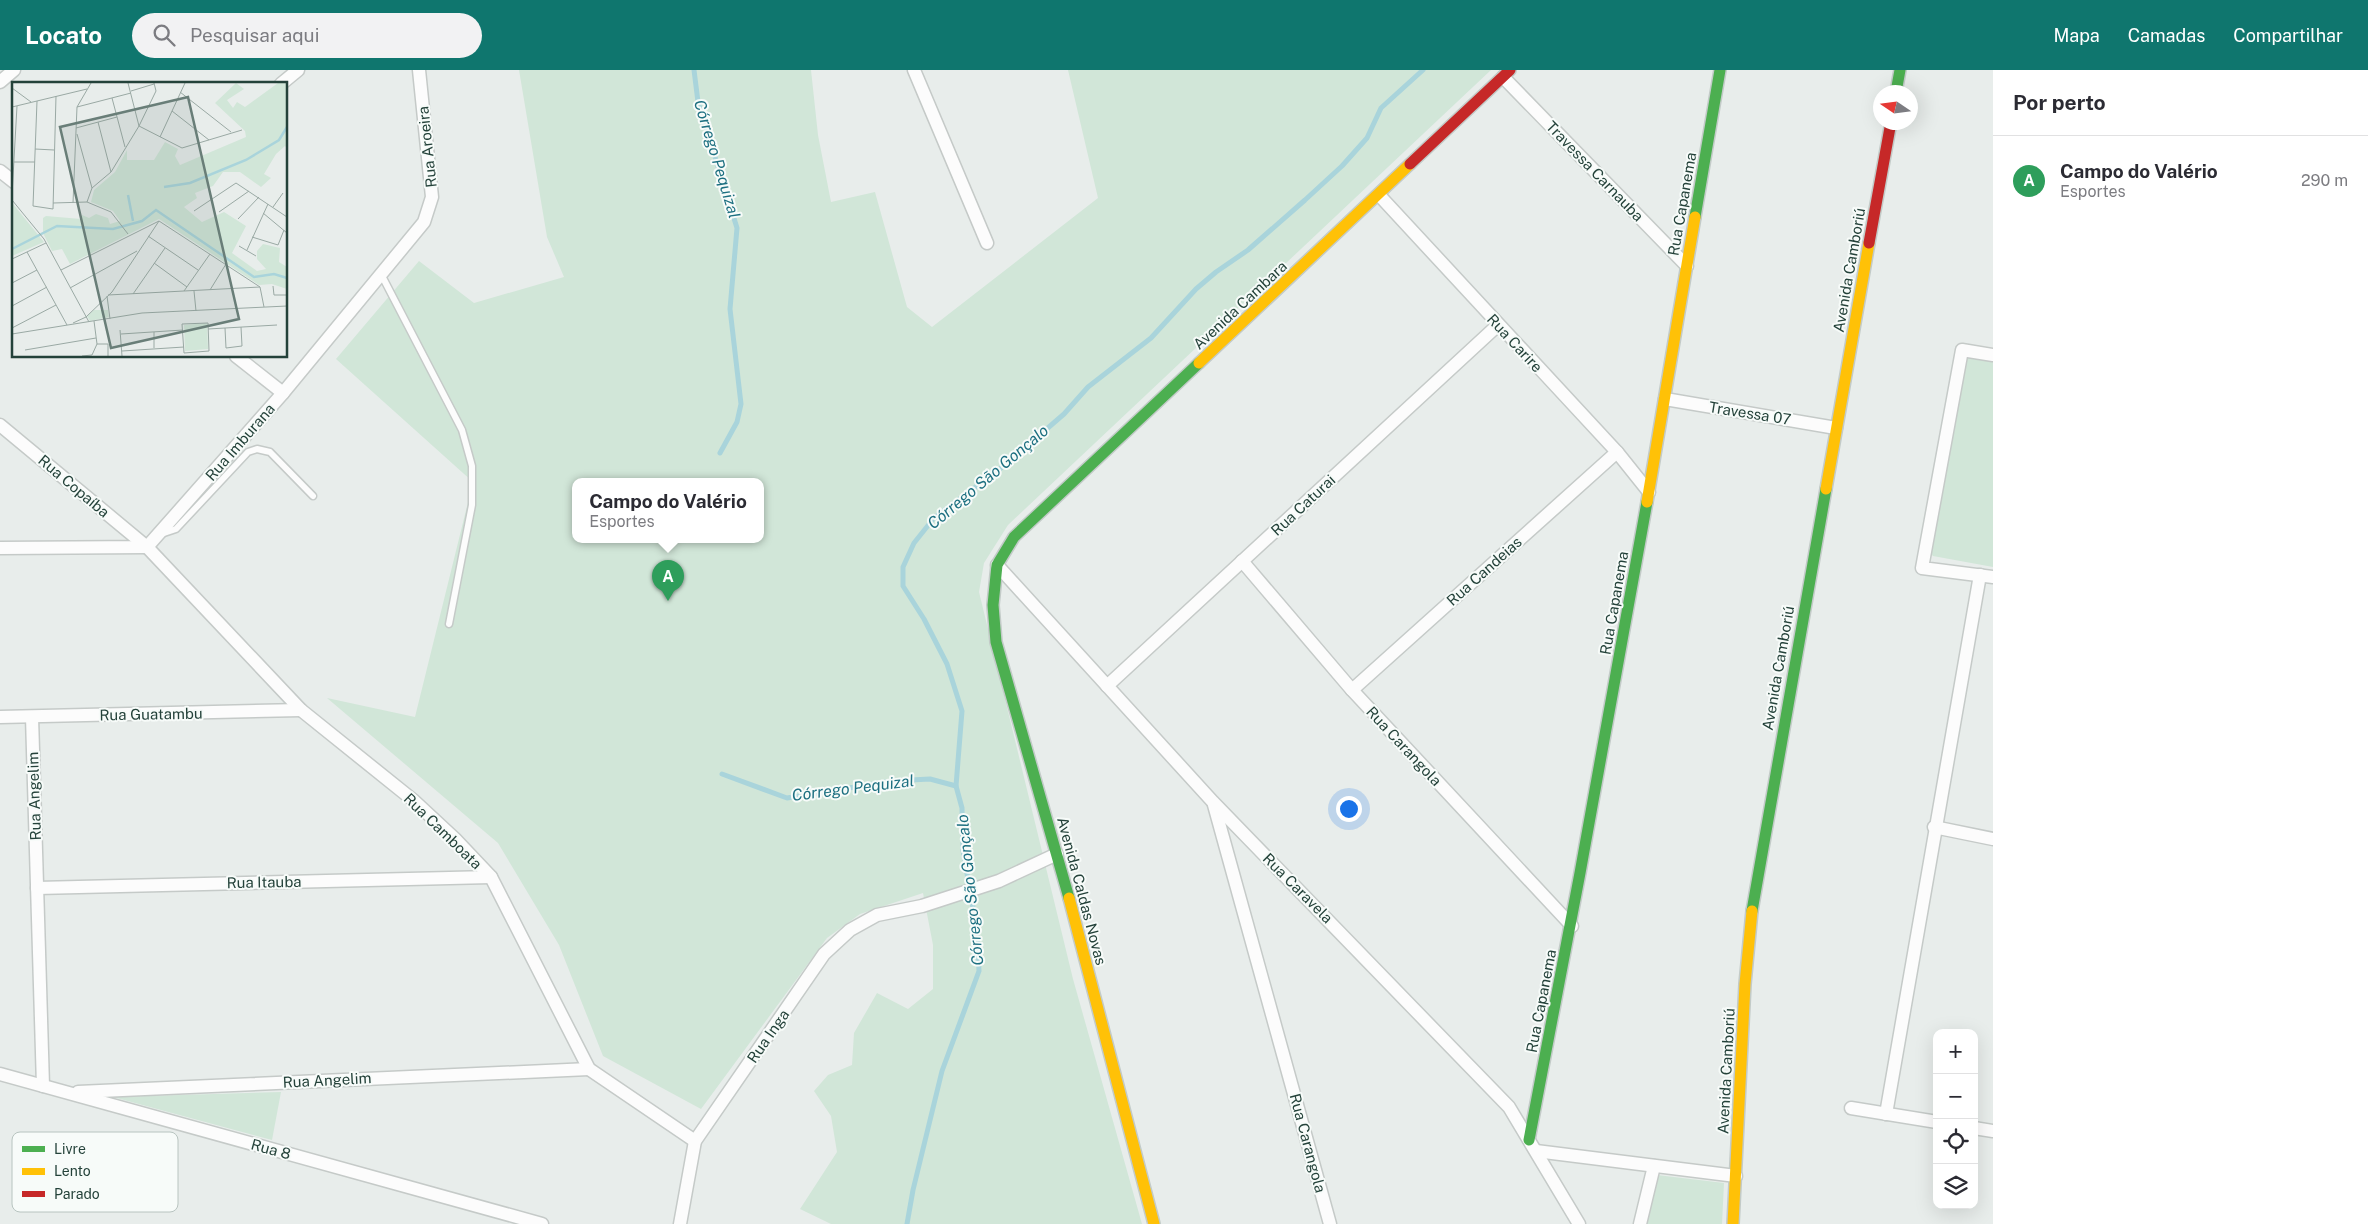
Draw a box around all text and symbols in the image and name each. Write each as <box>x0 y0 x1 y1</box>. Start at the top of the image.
search box <box>132 13 482 58</box>
text: Locato <box>25 21 102 49</box>
icon: search <box>150 21 178 49</box>
text: Pesquisar aqui <box>190 24 319 46</box>
text: Mapa <box>2053 25 2100 46</box>
text: Camadas <box>2128 25 2205 46</box>
text: Compartilhar <box>2233 25 2343 46</box>
inset map <box>12 82 288 358</box>
north arrow <box>1873 85 1918 130</box>
text: Por perto <box>2013 90 2106 115</box>
water label: Córrego Pequizal <box>690 97 744 221</box>
street label: Rua Aroeira <box>414 105 440 189</box>
street label: Travessa Carnauba <box>1543 118 1647 224</box>
street label: Rua Capanema <box>1665 151 1699 257</box>
text: Campo do Valério <box>2060 160 2218 182</box>
text: A <box>2023 171 2035 190</box>
text: 290 m <box>2301 171 2348 190</box>
text: Esportes <box>2060 182 2126 201</box>
street label: Avenida Camboriú <box>1830 206 1868 334</box>
street label: Avenida Cambara <box>1190 257 1290 353</box>
street label: Rua Carire <box>1484 310 1546 376</box>
street label: Travessa 07 <box>1708 398 1792 428</box>
street label: Rua Imburana <box>202 400 278 484</box>
water label: Córrego São Gonçalo <box>924 421 1053 533</box>
street label: Rua Copaíba <box>35 451 113 521</box>
street label: Rua Caturai <box>1268 471 1338 539</box>
popup <box>572 478 764 543</box>
text: Campo do Valério <box>589 490 747 512</box>
text: Esportes <box>589 512 655 531</box>
street label: Rua Candeias <box>1443 533 1525 609</box>
street label: Rua Capanema <box>1597 550 1631 656</box>
pin: A <box>652 560 684 601</box>
street label: Avenida Camboriú <box>1759 604 1797 732</box>
street label: Rua Carangola <box>1363 703 1445 789</box>
street label: Rua Guatambu <box>99 705 203 723</box>
street label: Rua Angelim <box>24 751 44 841</box>
water label: Córrego Pequizal <box>791 771 915 805</box>
street label: Rua Camboata <box>401 790 485 872</box>
your location <box>1336 796 1362 822</box>
water label: Córrego São Gonçalo <box>953 813 987 967</box>
street label: Avenida Caldas Novas <box>1054 815 1110 967</box>
street label: Rua Caravela <box>1260 850 1336 926</box>
street label: Rua Itauba <box>226 873 302 891</box>
street label: Rua Capanema <box>1523 948 1559 1054</box>
street label: Rua Inga <box>744 1006 792 1066</box>
street label: Avenida Camboriú <box>1714 1008 1738 1134</box>
map controls <box>1933 1029 1978 1209</box>
button: + <box>1933 1029 1978 1074</box>
street label: Rua Angelim <box>282 1069 372 1091</box>
button: − <box>1933 1074 1978 1119</box>
street label: Rua Carangola <box>1287 1092 1329 1194</box>
button: locate <box>1933 1119 1978 1164</box>
legend <box>12 1132 178 1212</box>
street label: Rua 8 <box>249 1136 293 1162</box>
text: Livre <box>54 1141 86 1157</box>
text: Lento <box>54 1163 91 1179</box>
button: layers <box>1933 1164 1978 1209</box>
text: Parado <box>54 1186 100 1202</box>

